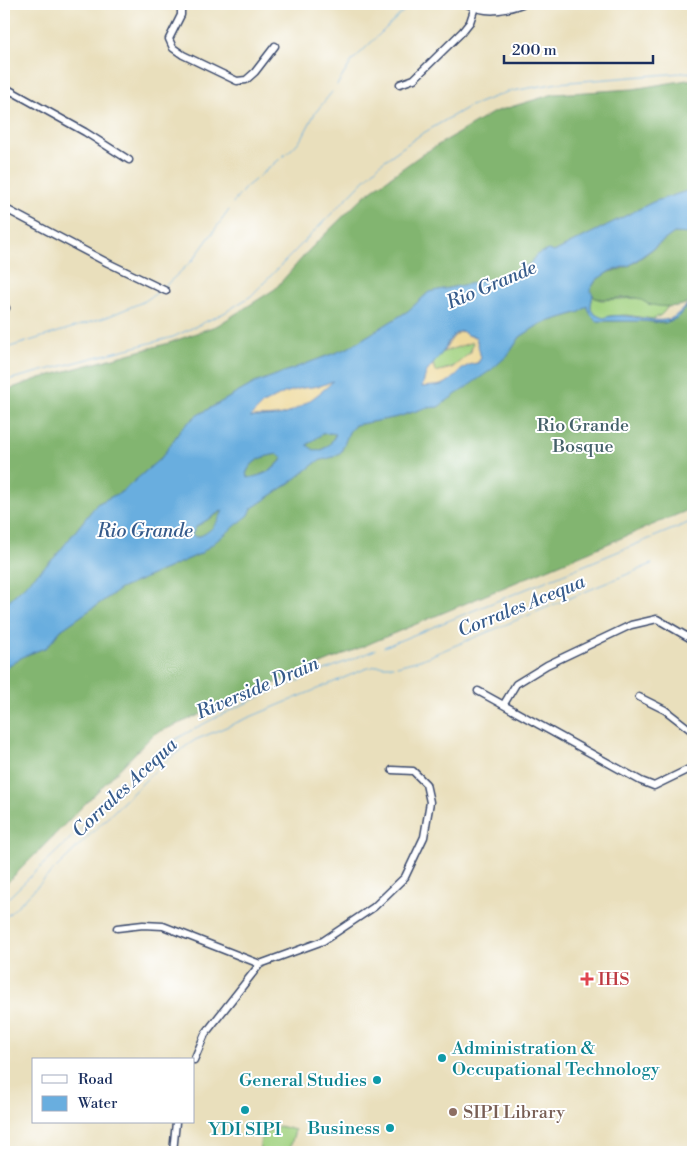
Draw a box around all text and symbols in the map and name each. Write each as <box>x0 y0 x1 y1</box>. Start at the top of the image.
scale bar <box>504 32 653 64</box>
text: 200 m <box>512 41 557 60</box>
water label: Rio Grande <box>442 255 540 315</box>
park label: Rio Grande Bosque <box>537 414 629 458</box>
water label: Rio Grande <box>96 519 193 543</box>
water label: Corrales Acequa <box>454 569 589 642</box>
water label: Riverside Drain <box>191 651 323 725</box>
water label: Corrales Acequa <box>67 732 183 843</box>
place label: IHS <box>598 968 630 991</box>
marker: IHS <box>580 972 594 986</box>
place label: Administration & Occupational Technology <box>451 1037 660 1081</box>
marker: Administration & Occupational Technology <box>436 1052 448 1064</box>
legend <box>32 1058 195 1124</box>
place label: General Studies <box>239 1069 367 1092</box>
text: Road <box>78 1070 113 1089</box>
marker: General Studies <box>371 1074 383 1086</box>
text: Water <box>77 1094 118 1113</box>
place label: SIPI Library <box>463 1101 565 1124</box>
marker: YDI SIPI <box>239 1104 251 1116</box>
marker: SIPI Library <box>447 1106 459 1118</box>
place label: Business <box>307 1117 380 1140</box>
place label: YDI SIPI <box>208 1118 281 1141</box>
marker: Business <box>384 1122 396 1134</box>

